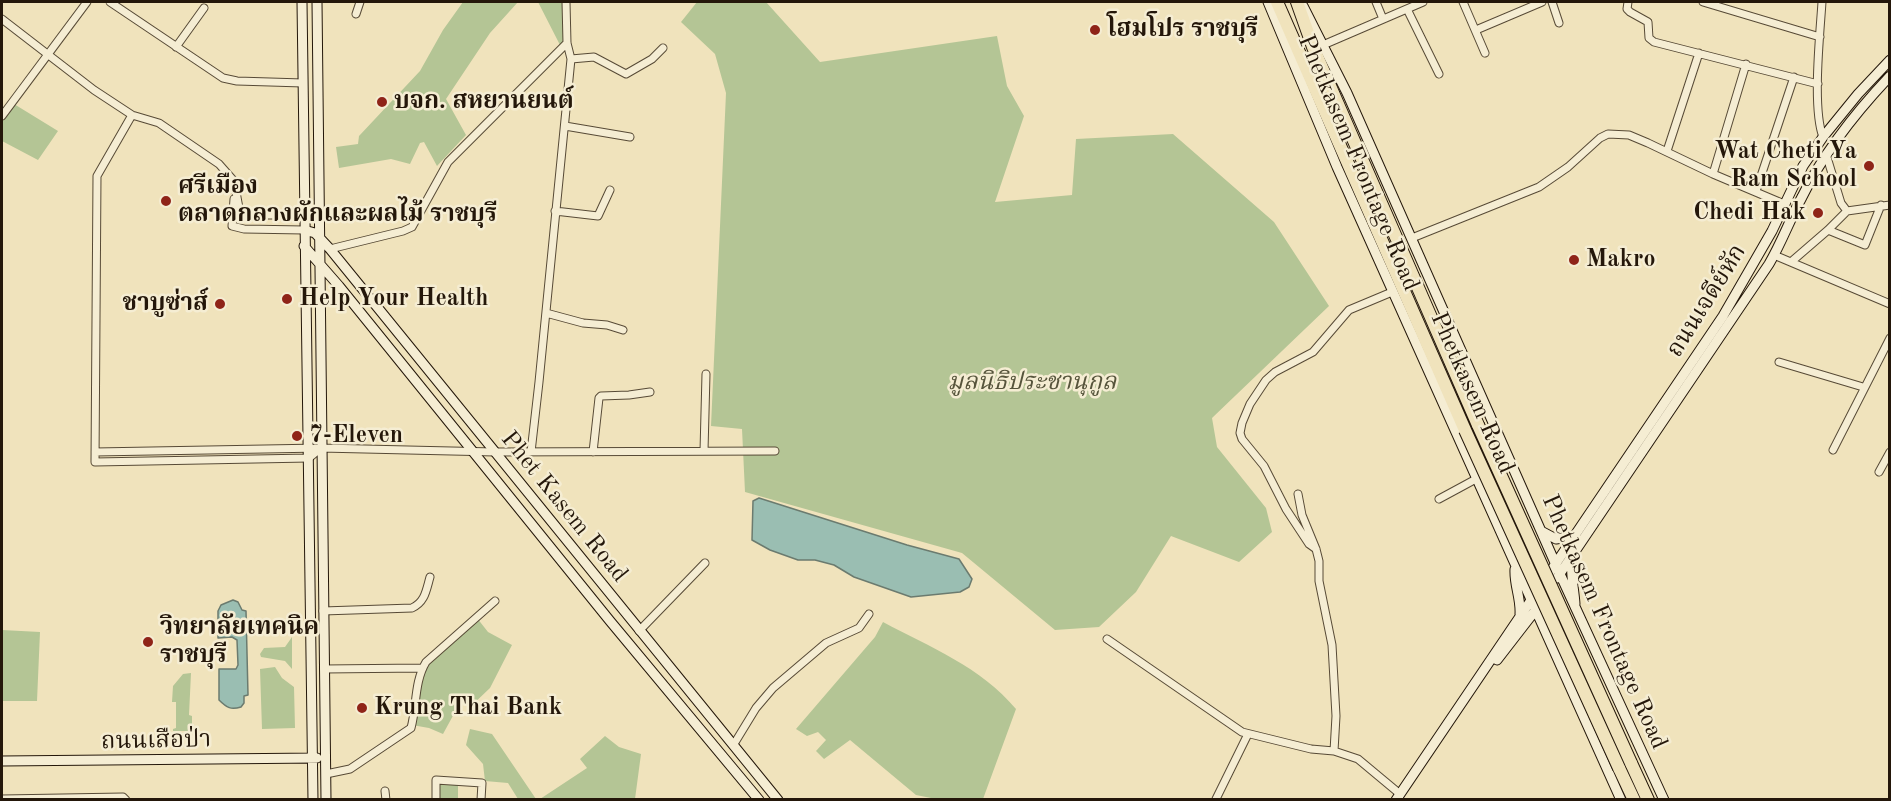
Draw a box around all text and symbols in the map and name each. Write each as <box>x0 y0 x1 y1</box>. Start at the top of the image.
place label: โฮมโปร ราชบุรี <box>1107 16 1258 44</box>
marker: โฮมโปร ราชบุรี <box>1088 23 1102 37</box>
street label: Phetkasem Frontage Road <box>1291 30 1425 296</box>
place label: บจก. สหยานยนต์ <box>394 88 574 116</box>
marker: บจก. สหยานยนต์ <box>375 95 389 109</box>
place label: Wat Cheti Ya Ram School <box>1714 138 1857 194</box>
marker: Wat Cheti Ya Ram School <box>1862 159 1876 173</box>
place label: ศรีเมือง ตลาดกลางผักและผลไม้ ราชบุรี <box>178 173 497 229</box>
marker: ศรีเมือง ตลาดกลางผักและผลไม้ ราชบุรี <box>159 194 173 208</box>
place label: Chedi Hak <box>1693 199 1806 227</box>
marker: Chedi Hak <box>1811 206 1825 220</box>
street label: ถนนเจดีย์หัก <box>1661 239 1753 363</box>
place label: Makro <box>1586 246 1656 274</box>
marker: Makro <box>1567 253 1581 267</box>
place label: Help Your Health <box>299 285 489 313</box>
place label: ชาบูซ่าส์ <box>123 290 208 318</box>
marker: Help Your Health <box>280 292 294 306</box>
marker: ชาบูซ่าส์ <box>213 297 227 311</box>
street label: Phetkasem Road <box>1423 308 1521 478</box>
park label: มูลนิธิประชานุกูล <box>948 369 1116 397</box>
place label: 7-Eleven <box>309 422 403 450</box>
street label: Phet Kasem Road <box>494 426 634 588</box>
marker: 7-Eleven <box>290 429 304 443</box>
street label: Phetkasem Frontage Road <box>1535 490 1673 754</box>
place label: วิทยาลัยเทคนิค ราชบุรี <box>160 614 319 670</box>
marker: วิทยาลัยเทคนิค ราชบุรี <box>141 635 155 649</box>
place label: Krung Thai Bank <box>374 694 562 722</box>
marker: Krung Thai Bank <box>355 701 369 715</box>
street label: ถนนเสือป่า <box>101 726 211 756</box>

